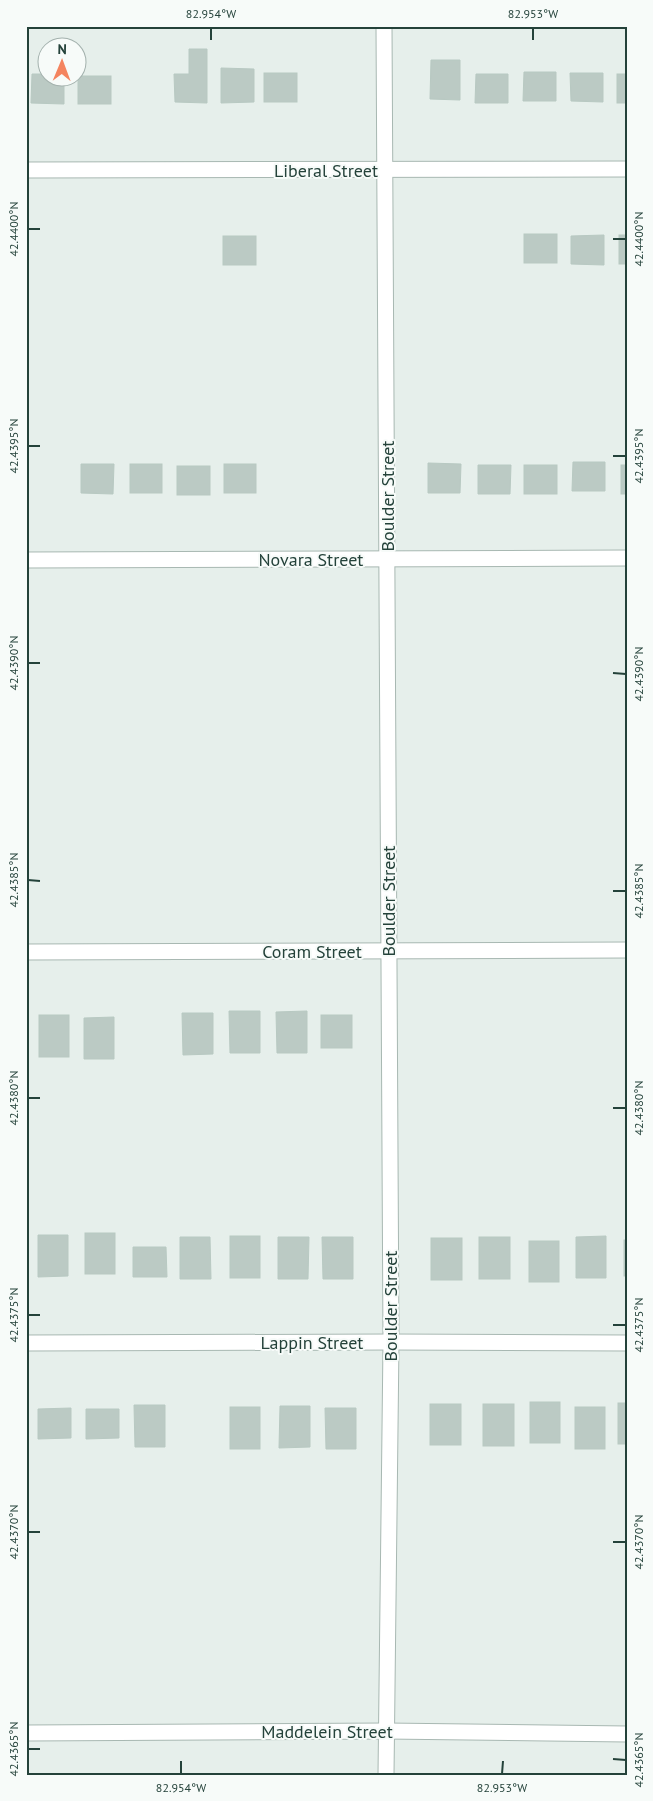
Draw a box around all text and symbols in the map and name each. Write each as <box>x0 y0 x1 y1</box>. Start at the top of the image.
text: 82.954°W <box>186 6 236 21</box>
text: 82.953°W <box>508 6 558 21</box>
north arrow <box>38 38 88 88</box>
text: N <box>57 40 67 58</box>
street label: Liberal Street <box>274 159 378 182</box>
text: 42.4400°N <box>6 202 21 256</box>
text: 42.4400°N <box>631 212 646 266</box>
text: 42.4395°N <box>6 419 21 473</box>
text: 42.4395°N <box>631 429 646 483</box>
street label: Boulder Street <box>376 441 399 551</box>
street label: Novara Street <box>259 548 363 571</box>
text: 42.4390°N <box>6 636 21 690</box>
text: 42.4390°N <box>631 647 646 701</box>
street label: Boulder Street <box>377 846 400 956</box>
text: 42.4385°N <box>6 853 21 907</box>
text: 42.4385°N <box>631 864 646 918</box>
street label: Coram Street <box>262 940 362 963</box>
text: 42.4380°N <box>6 1071 21 1125</box>
text: 42.4380°N <box>631 1081 646 1135</box>
street label: Boulder Street <box>379 1251 402 1361</box>
text: 42.4375°N <box>6 1288 21 1342</box>
text: 42.4375°N <box>631 1298 646 1352</box>
street label: Lappin Street <box>261 1331 363 1354</box>
text: 42.4370°N <box>6 1505 21 1559</box>
text: 42.4370°N <box>631 1515 646 1569</box>
street label: Maddelein Street <box>261 1720 393 1743</box>
text: 42.4365°N <box>6 1722 21 1776</box>
text: 42.4365°N <box>631 1733 646 1787</box>
text: 82.954°W <box>156 1780 206 1795</box>
text: 82.953°W <box>477 1780 527 1795</box>

